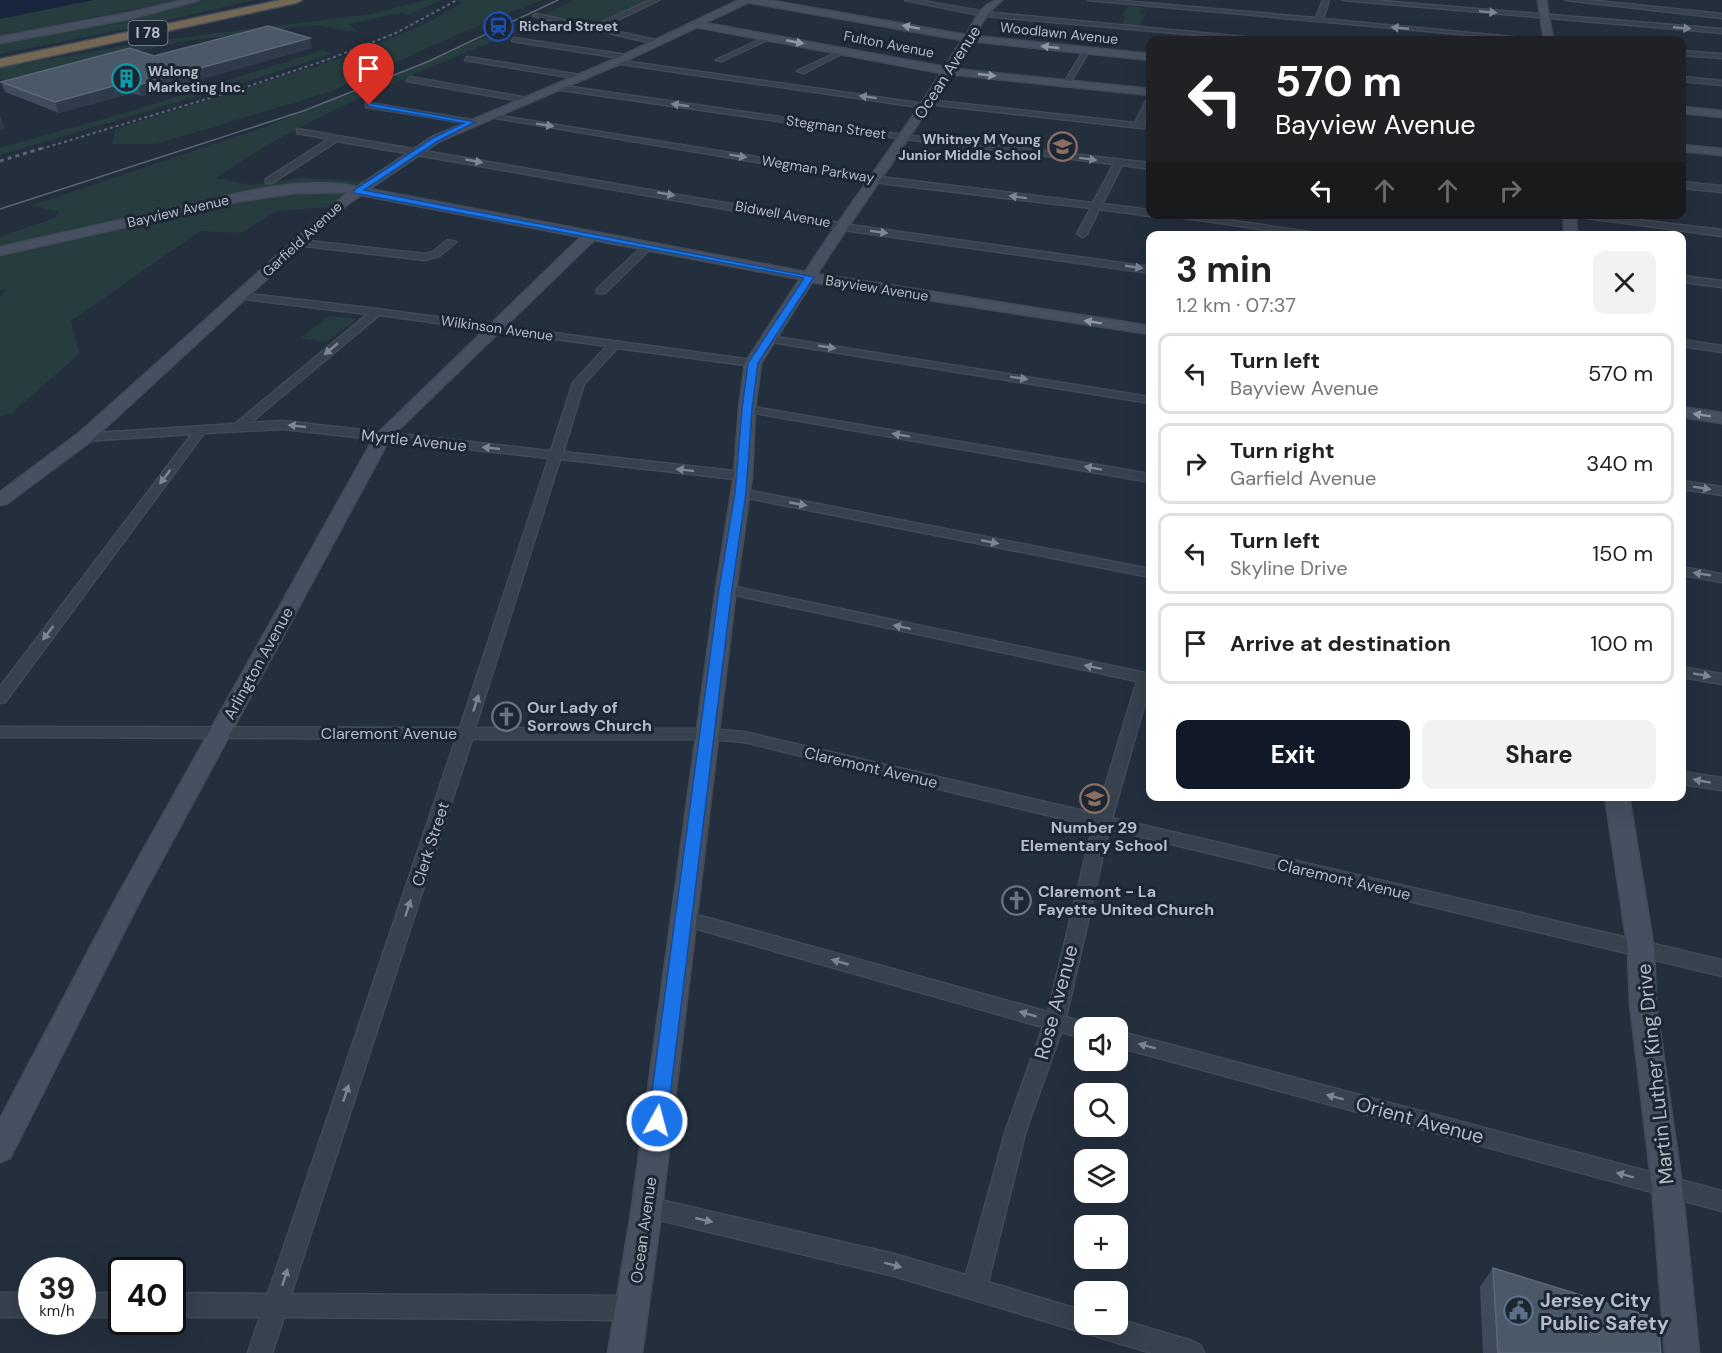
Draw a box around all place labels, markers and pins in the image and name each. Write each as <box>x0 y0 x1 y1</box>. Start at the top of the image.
station icon: Richard Street <box>482 10 514 42</box>
place label: Richard Street <box>519 17 618 35</box>
pin <box>343 43 394 105</box>
place label: Walong Marketing Inc. <box>148 62 245 96</box>
building icon: Walong Marketing Inc. <box>111 63 143 95</box>
place label: Whitney M Young Junior Middle School <box>898 130 1041 164</box>
school or university icon: Whitney M Young Junior Middle School <box>1046 131 1078 163</box>
place label: Our Lady of Sorrows Church <box>527 697 652 736</box>
church icon: Our Lady of Sorrows Church <box>490 700 522 732</box>
school or university icon: Number 29 Elementary School <box>1078 783 1110 815</box>
place label: Number 29 Elementary School <box>1020 817 1168 856</box>
place label: Claremont - La Fayette United Church <box>1038 881 1214 920</box>
church icon: Claremont - La Fayette United Church <box>1001 884 1033 916</box>
place label: Jersey City Public Safety <box>1540 1287 1669 1336</box>
public building icon: Jersey City Public Safety <box>1503 1295 1535 1327</box>

